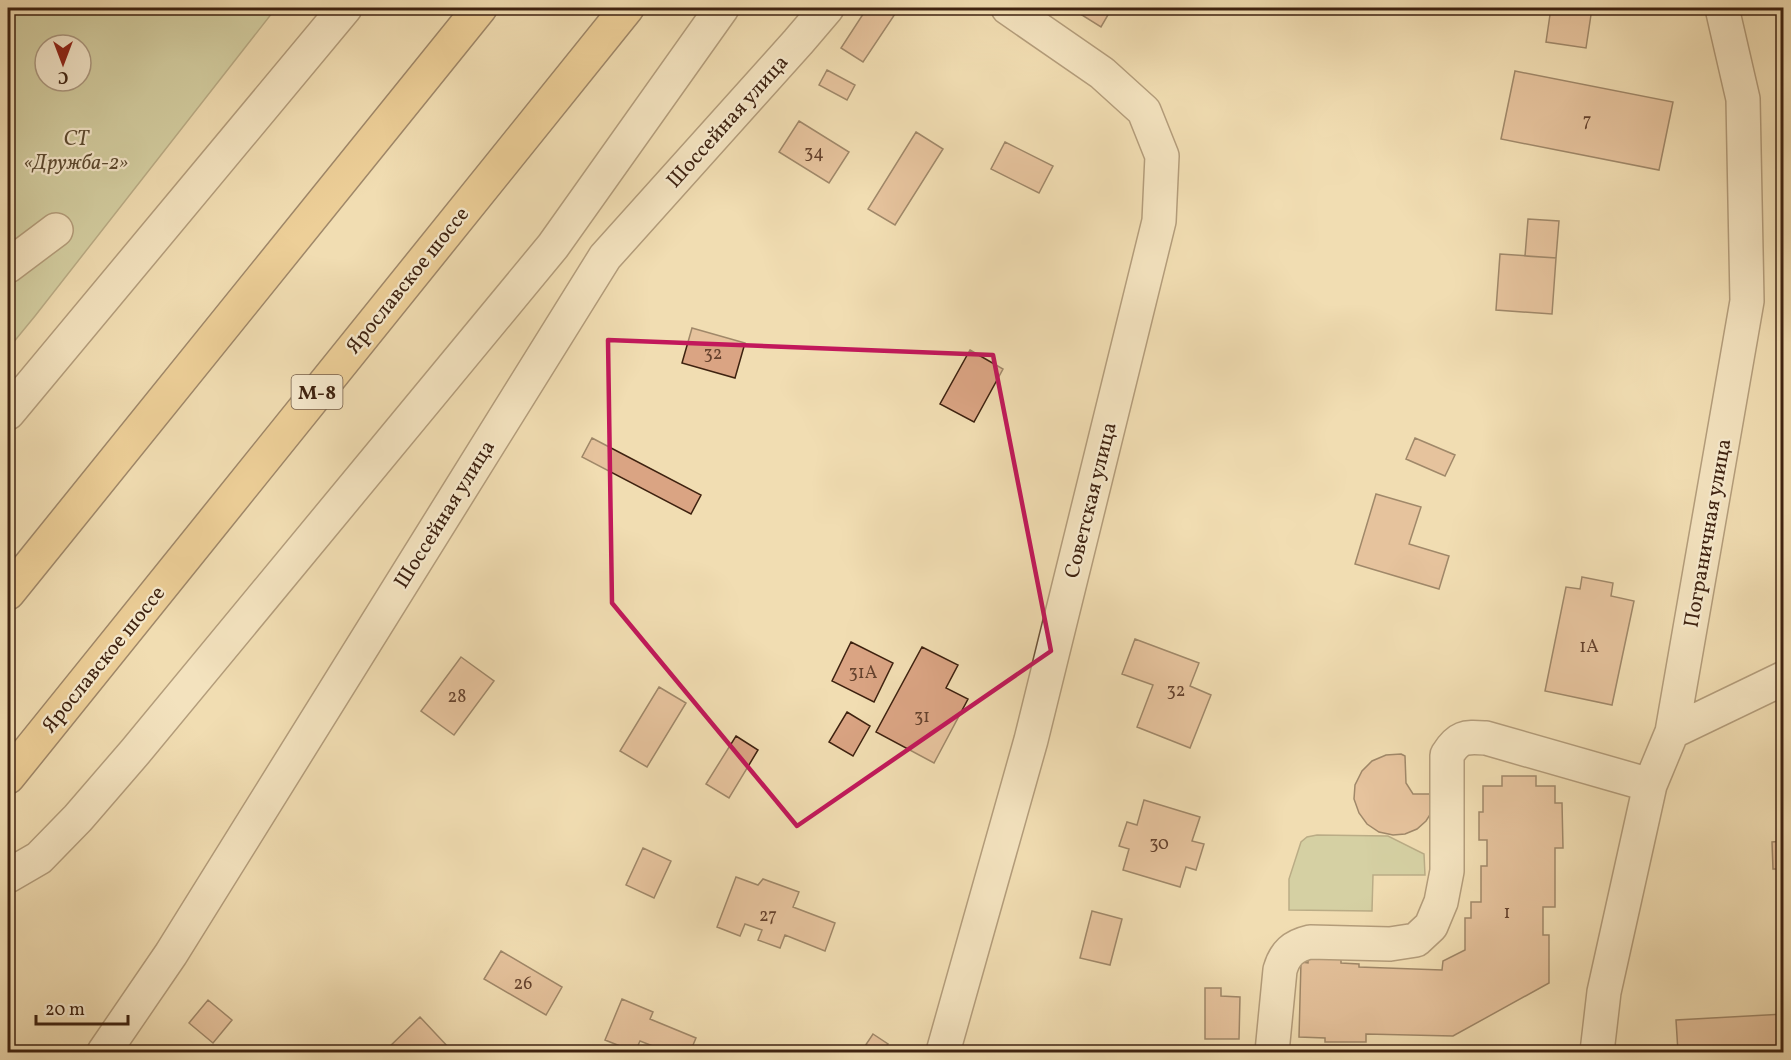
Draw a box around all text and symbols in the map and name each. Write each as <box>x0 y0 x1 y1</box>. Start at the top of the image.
north arrow <box>33 33 93 93</box>
street label: Шоссейная улица <box>660 49 796 195</box>
text: С <box>58 65 68 87</box>
house number: 7 <box>1583 109 1591 134</box>
park label: СТ «Дружба-2» <box>24 125 128 178</box>
house number: 34 <box>804 141 824 166</box>
street label: Ярославское шоссе <box>340 201 477 361</box>
house number: 32 <box>704 342 722 367</box>
road number: М-8 <box>292 375 342 409</box>
street label: Советская улица <box>1058 419 1125 581</box>
street label: Шоссейная улица <box>388 435 503 595</box>
street label: Пограничная улица <box>1678 436 1739 630</box>
street label: Ярославское шоссе <box>36 580 173 740</box>
house number: 1А <box>1579 635 1599 660</box>
house number: 31А <box>849 661 878 686</box>
house number: 32 <box>1167 679 1185 704</box>
house number: 28 <box>448 685 466 710</box>
house number: 31 <box>914 705 930 730</box>
house number: 30 <box>1149 832 1169 857</box>
house number: 1 <box>1504 901 1510 926</box>
house number: 27 <box>759 904 777 929</box>
house number: 26 <box>514 972 532 997</box>
scale bar <box>36 988 128 1026</box>
text: 20 m <box>45 998 85 1023</box>

